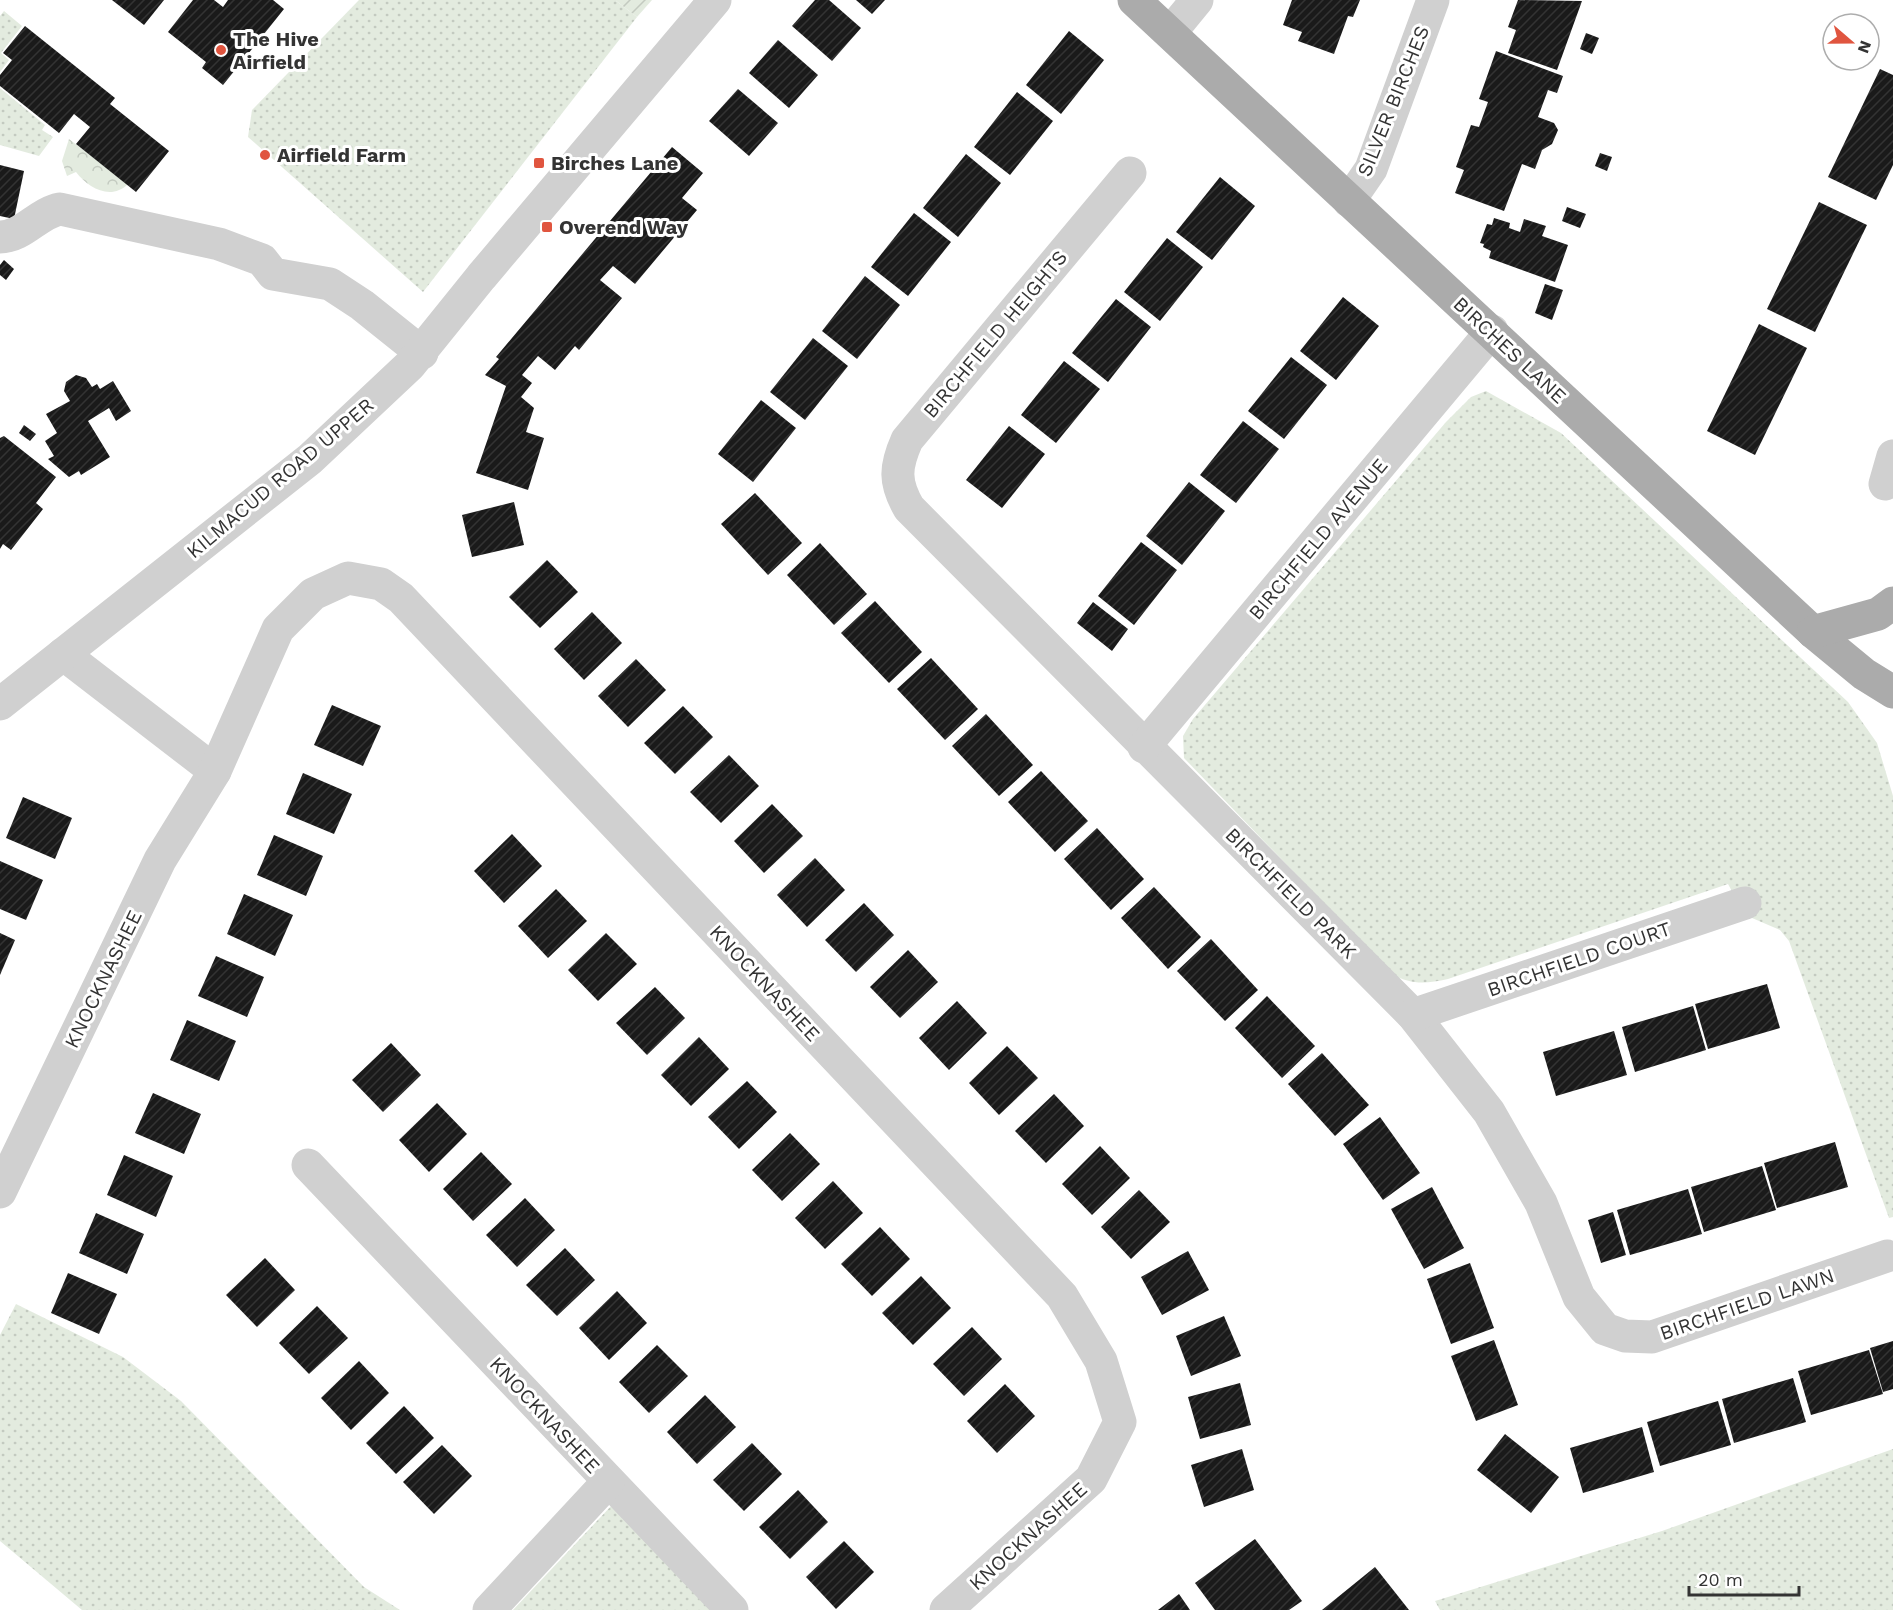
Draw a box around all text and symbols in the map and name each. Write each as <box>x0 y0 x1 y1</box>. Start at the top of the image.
north arrow <box>1821 12 1881 72</box>
street label: SILVER BIRCHES <box>1352 22 1434 180</box>
place label: The Hive Airfield <box>233 27 319 74</box>
text: N <box>1854 38 1876 56</box>
marker: The Hive Airfield <box>214 43 228 57</box>
place label: Airfield Farm <box>277 143 406 167</box>
marker: Airfield Farm <box>258 148 272 162</box>
place label: Birches Lane <box>551 151 678 175</box>
marker: Birches Lane <box>532 156 546 170</box>
place label: Overend Way <box>559 215 689 239</box>
marker: Overend Way <box>540 220 554 234</box>
street label: BIRCHFIELD HEIGHTS <box>918 245 1072 423</box>
street label: BIRCHES LANE <box>1449 292 1571 408</box>
street label: KILMACUD ROAD UPPER <box>182 393 378 563</box>
street label: BIRCHFIELD AVENUE <box>1244 453 1392 625</box>
street label: BIRCHFIELD PARK <box>1220 822 1362 964</box>
street label: KNOCKNASHEE <box>59 906 147 1052</box>
street label: BIRCHFIELD COURT <box>1484 916 1674 1002</box>
street label: KNOCKNASHEE <box>705 920 825 1046</box>
street label: BIRCHFIELD LAWN <box>1657 1263 1837 1345</box>
street label: KNOCKNASHEE <box>485 1352 605 1478</box>
street label: KNOCKNASHEE <box>964 1477 1092 1595</box>
scale bar <box>1689 1559 1798 1597</box>
text: 20 m <box>1698 1569 1743 1590</box>

